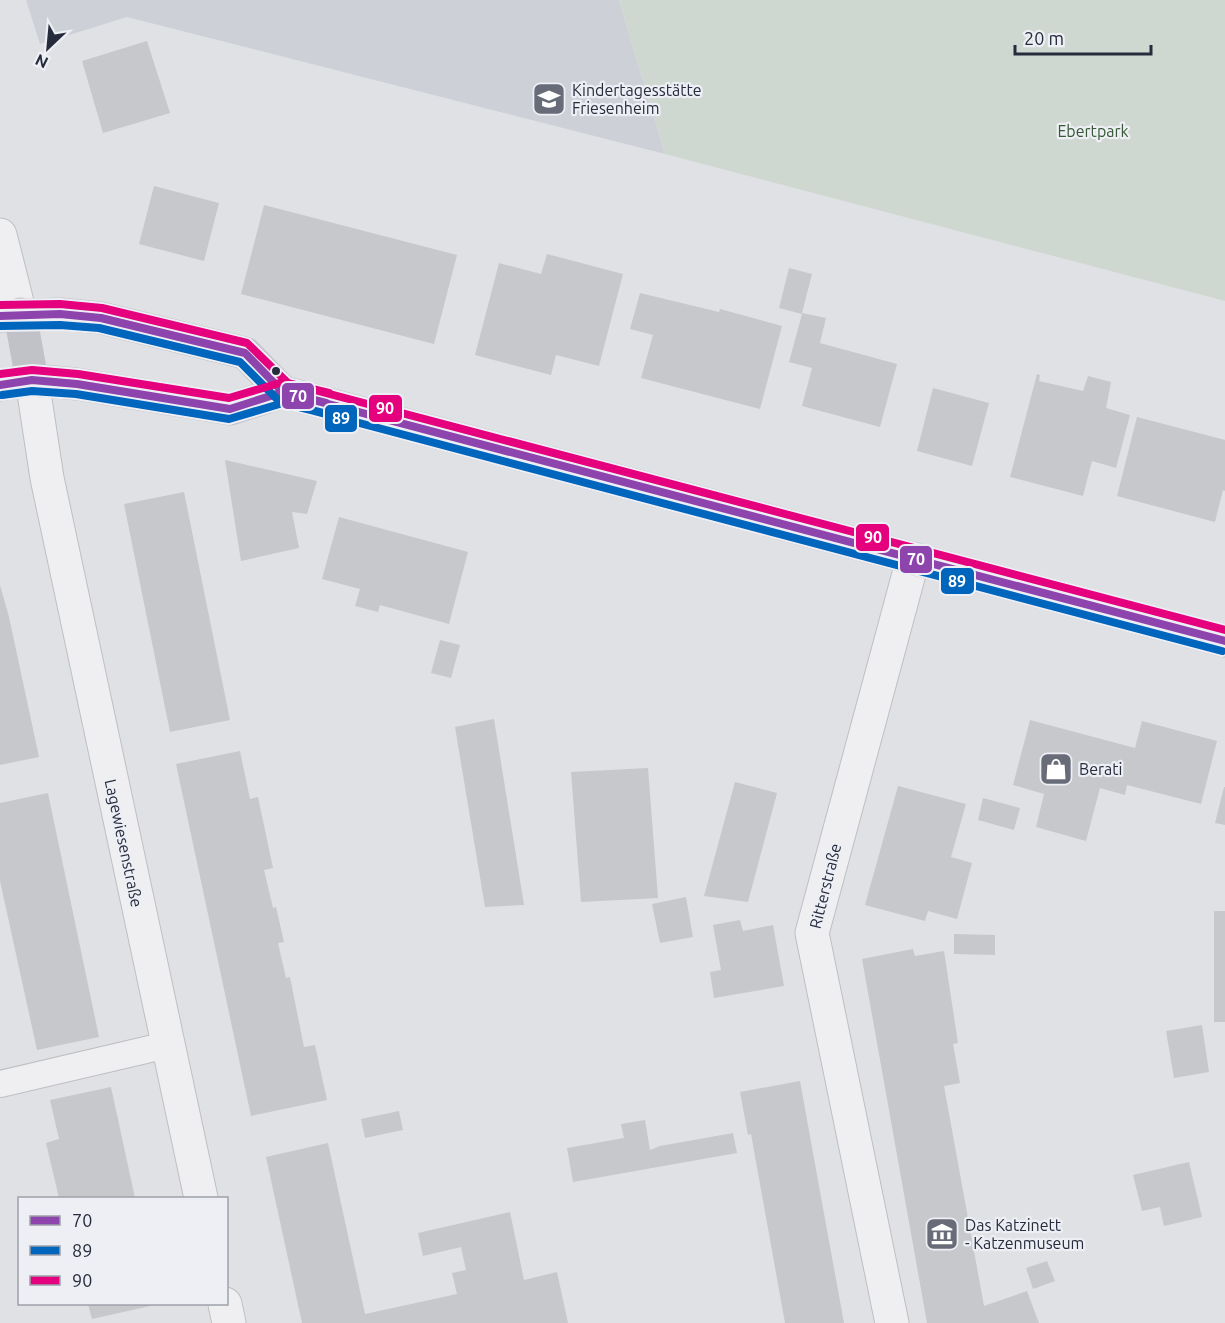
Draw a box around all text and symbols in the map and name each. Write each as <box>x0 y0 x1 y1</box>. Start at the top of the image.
north arrow <box>18 18 78 78</box>
scale bar <box>1015 18 1152 56</box>
text: 20 m <box>1024 28 1064 48</box>
text: N <box>32 51 51 72</box>
school or university icon: Kindertagesstätte Friesenheim <box>531 81 567 117</box>
place label: Kindertagesstätte Friesenheim <box>572 81 702 117</box>
park label: Ebertpark <box>1057 122 1129 140</box>
unlabelled marker <box>270 365 282 377</box>
line badge: 70 <box>281 382 315 410</box>
text: 70 <box>289 387 307 405</box>
line badge: 90 <box>368 394 403 423</box>
text: 90 <box>376 399 394 417</box>
line badge: 89 <box>324 404 358 433</box>
text: 89 <box>332 409 350 427</box>
line badge: 90 <box>855 523 890 552</box>
text: 90 <box>864 528 882 546</box>
line badge: 70 <box>899 545 933 574</box>
text: 70 <box>907 550 925 568</box>
line badge: 89 <box>940 567 975 595</box>
text: 89 <box>948 572 966 590</box>
shop icon: Berati <box>1038 751 1074 787</box>
place label: Berati <box>1079 760 1122 778</box>
street label: Lagewiesenstraße <box>102 777 146 909</box>
street label: Ritterstraße <box>806 841 844 931</box>
legend <box>18 1197 228 1305</box>
text: 70 <box>72 1210 92 1230</box>
museum icon: Das Katzinett - Katzenmuseum <box>924 1216 960 1252</box>
place label: Das Katzinett - Katzenmuseum <box>965 1216 1084 1252</box>
text: 89 <box>72 1240 92 1260</box>
text: 90 <box>72 1270 92 1290</box>

